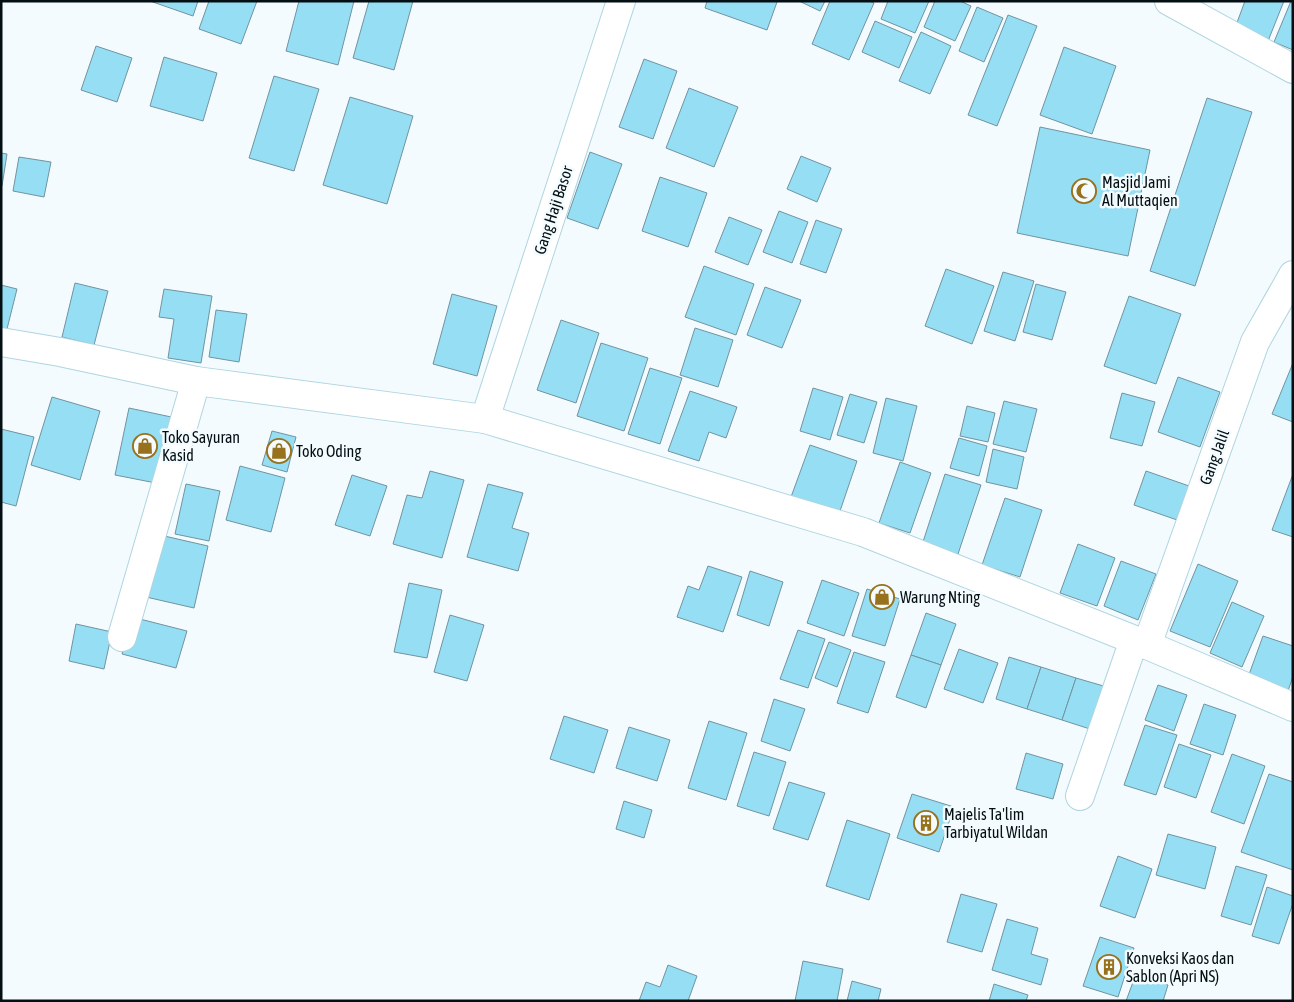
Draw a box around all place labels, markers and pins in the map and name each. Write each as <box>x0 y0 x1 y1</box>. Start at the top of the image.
place label: Masjid Jami Al Muttaqien <box>1102 173 1178 210</box>
mosque icon: Masjid Jami Al Muttaqien <box>1071 178 1097 204</box>
place label: Toko Sayuran Kasid <box>162 428 240 464</box>
shop icon: Toko Sayuran Kasid <box>132 433 158 459</box>
shop icon: Toko Oding <box>266 438 292 464</box>
place label: Toko Oding <box>296 442 361 461</box>
shop icon: Warung Nting <box>869 584 895 610</box>
place label: Warung Nting <box>900 588 980 607</box>
place label: Majelis Ta'lim Tarbiyatul Wildan <box>944 805 1048 842</box>
building icon: Majelis Ta'lim Tarbiyatul Wildan <box>913 810 939 836</box>
place label: Konveksi Kaos dan Sablon (Apri NS) <box>1126 949 1234 986</box>
building icon: Konveksi Kaos dan Sablon (Apri NS) <box>1096 954 1122 980</box>

